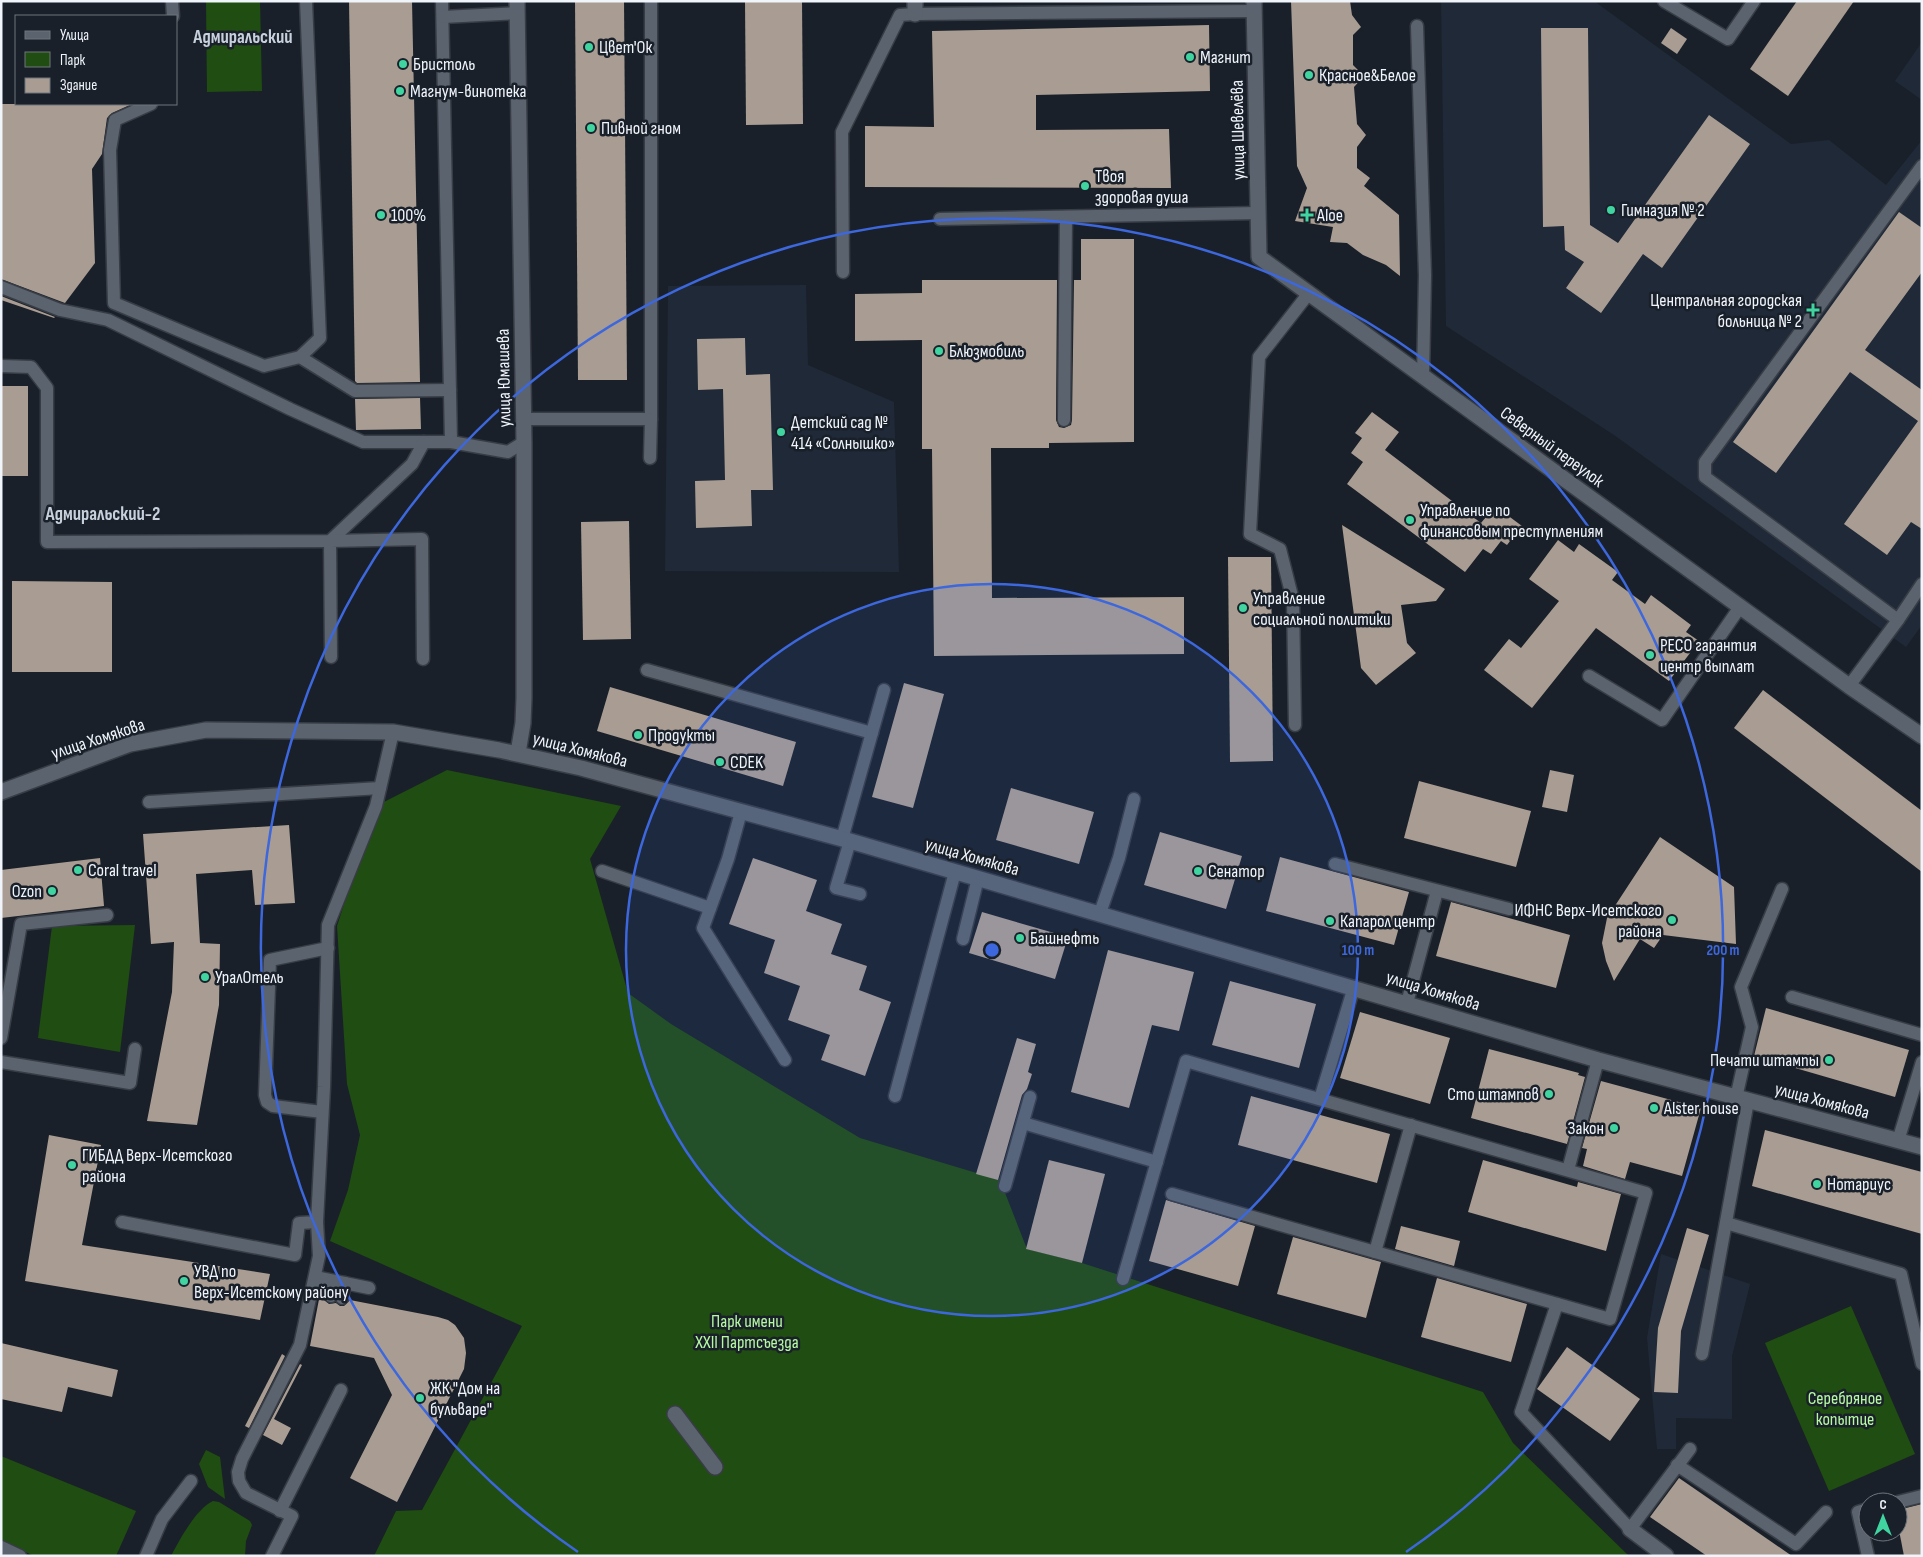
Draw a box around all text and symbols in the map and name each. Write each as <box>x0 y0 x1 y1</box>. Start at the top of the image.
legend <box>15 15 178 105</box>
text: Улица <box>60 26 89 45</box>
district label: Адмиральский <box>192 26 293 49</box>
place label: Цвет'Ок <box>599 37 652 58</box>
marker: Цвет'Ок <box>583 41 595 53</box>
place label: Магнит <box>1200 47 1251 68</box>
text: Парк <box>60 51 86 70</box>
marker: Магнит <box>1184 51 1196 63</box>
place label: Бристоль <box>413 54 475 75</box>
marker: Бристоль <box>397 58 409 70</box>
place label: Красное&Белое <box>1319 65 1416 86</box>
marker: Красное&Белое <box>1303 69 1315 81</box>
text: Здание <box>60 76 97 95</box>
street label: улица Шевелёва <box>1227 80 1249 180</box>
place label: Магнум-винотека <box>410 81 527 102</box>
marker: Магнум-винотека <box>394 85 406 97</box>
place label: Пивной гном <box>601 118 681 139</box>
marker: Пивной гном <box>585 122 597 134</box>
place label: Твоя здоровая душа <box>1095 166 1188 208</box>
marker: Твоя здоровая душа <box>1079 180 1091 192</box>
place label: Гимназия № 2 <box>1621 200 1705 221</box>
marker: Гимназия № 2 <box>1605 204 1617 216</box>
place label: 100% <box>391 205 426 226</box>
place label: Aloe <box>1316 205 1343 226</box>
marker: 100% <box>375 209 387 221</box>
marker: Aloe <box>1301 209 1313 221</box>
place label: Центральная городская больница № 2 <box>1650 290 1802 332</box>
marker: Центральная городская больница № 2 <box>1806 303 1820 317</box>
street label: улица Юмашева <box>493 328 515 428</box>
place label: Блюзмобиль <box>949 341 1024 362</box>
marker: Блюзмобиль <box>933 345 945 357</box>
street label: Северный переулок <box>1496 402 1608 492</box>
place label: Детский сад № 414 «Солнышко» <box>791 412 895 454</box>
marker: Детский сад № 414 «Солнышко» <box>775 426 787 438</box>
place label: Управление по финансовым преступлениям <box>1420 500 1603 542</box>
district label: Адмиральский-2 <box>45 503 160 526</box>
marker: Управление по финансовым преступлениям <box>1404 514 1416 526</box>
place label: Управление социальной политики <box>1253 588 1391 630</box>
marker: Управление социальной политики <box>1237 602 1249 614</box>
place label: РЕСО гарантия центр выплат <box>1660 635 1757 677</box>
marker: РЕСО гарантия центр выплат <box>1644 649 1656 661</box>
street label: улица Хомякова <box>49 714 147 764</box>
place label: Продукты <box>648 725 715 746</box>
street label: улица Хомякова <box>530 728 630 772</box>
marker: Продукты <box>632 729 644 741</box>
place label: CDEK <box>730 752 764 773</box>
marker: CDEK <box>714 756 726 768</box>
street label: улица Хомякова <box>922 834 1022 880</box>
place label: Coral travel <box>88 860 157 881</box>
place label: Сенатор <box>1208 861 1265 882</box>
marker: Coral travel <box>72 864 84 876</box>
marker: Сенатор <box>1192 865 1204 877</box>
place label: Ozon <box>12 881 42 902</box>
marker: Ozon <box>46 885 58 897</box>
place label: ИФНС Верх-Исетского района <box>1514 900 1662 942</box>
place label: Капарол центр <box>1340 911 1435 932</box>
marker: ИФНС Верх-Исетского района <box>1666 914 1678 926</box>
marker: Капарол центр <box>1324 915 1336 927</box>
place label: Башнефть <box>1030 928 1099 949</box>
marker: Башнефть <box>1014 932 1026 944</box>
centre of rings <box>983 941 1001 959</box>
text: 100 m <box>1342 941 1374 960</box>
text: 200 m <box>1706 941 1740 960</box>
place label: УралОтель <box>215 967 284 988</box>
street label: улица Хомякова <box>1384 967 1482 1015</box>
marker: УралОтель <box>199 971 211 983</box>
place label: Печати штампы <box>1710 1050 1819 1071</box>
marker: Печати штампы <box>1823 1054 1835 1066</box>
street label: улица Хомякова <box>1772 1078 1872 1124</box>
place label: Сто штампов <box>1447 1084 1539 1105</box>
marker: Сто штампов <box>1543 1088 1555 1100</box>
place label: Alster house <box>1663 1098 1739 1119</box>
marker: Alster house <box>1648 1102 1660 1114</box>
place label: Закон <box>1568 1118 1604 1139</box>
marker: Закон <box>1608 1122 1620 1134</box>
place label: ГИБДД Верх-Исетского района <box>82 1145 232 1187</box>
marker: ГИБДД Верх-Исетского района <box>66 1159 78 1171</box>
place label: Нотариус <box>1827 1174 1891 1195</box>
marker: Нотариус <box>1811 1178 1823 1190</box>
place label: УВД по Верх-Исетскому району <box>194 1261 349 1303</box>
marker: УВД по Верх-Исетскому району <box>178 1275 190 1287</box>
park label: Парк имени XXII Партсъезда <box>694 1311 799 1353</box>
place label: ЖК "Дом на бульваре" <box>430 1378 500 1420</box>
park label: Серебряное копытце <box>1808 1388 1882 1430</box>
marker: ЖК "Дом на бульваре" <box>414 1392 426 1404</box>
north arrow <box>1858 1492 1908 1542</box>
text: С <box>1879 1496 1887 1513</box>

